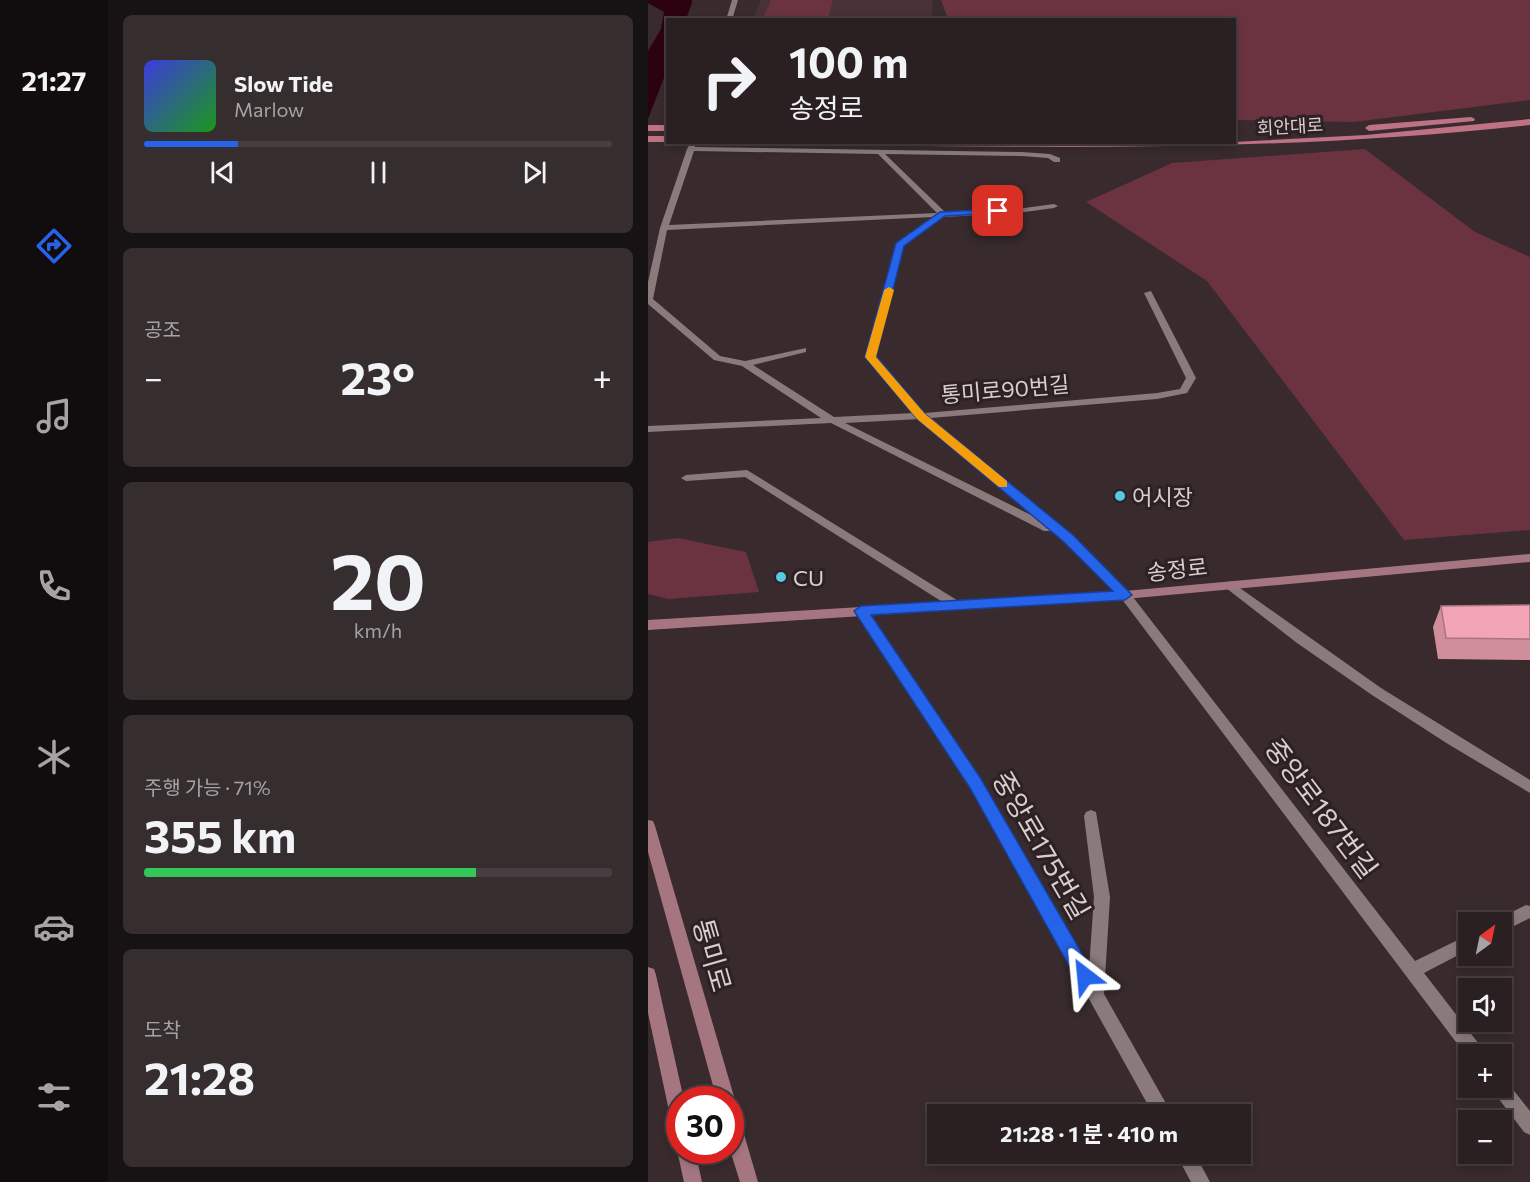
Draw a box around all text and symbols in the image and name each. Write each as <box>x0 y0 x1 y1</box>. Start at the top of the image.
text: 100 m <box>789 35 909 87</box>
icon: right <box>690 42 768 120</box>
text: 21:27 <box>22 64 86 97</box>
text: Slow Tide <box>234 70 333 97</box>
text: 송정로 <box>789 91 864 124</box>
text: Marlow <box>234 97 304 121</box>
street label: 회안대로 <box>1256 113 1324 139</box>
icon: previous <box>206 156 239 189</box>
icon: pause <box>362 156 395 189</box>
icon: next <box>518 156 551 189</box>
pin <box>972 185 1023 236</box>
icon: arrive <box>981 194 1014 227</box>
icon: directions <box>33 225 75 267</box>
text: 공조 <box>144 317 181 341</box>
text: 23° <box>341 349 415 404</box>
text: − <box>144 356 163 397</box>
text: + <box>593 356 612 397</box>
street label: 통미로90번길 <box>940 370 1070 408</box>
icon: music <box>33 395 75 437</box>
place label: 어시장 <box>1132 483 1193 510</box>
marker: 어시장 <box>1113 489 1127 503</box>
text: 20 <box>330 531 426 626</box>
street label: 송정로 <box>1145 552 1209 586</box>
place label: CU <box>793 564 824 591</box>
icon: phone <box>33 565 75 607</box>
marker: CU <box>774 570 788 584</box>
text: km/h <box>354 618 402 642</box>
street label: 중앙로187번길 <box>1259 732 1385 884</box>
icon: climate <box>33 736 75 778</box>
street label: 중앙로175번길 <box>986 765 1098 925</box>
text: 주행 가능 · 71% <box>144 775 271 799</box>
text: 355 km <box>144 807 296 862</box>
icon: car <box>33 906 75 948</box>
north arrow <box>1458 912 1512 966</box>
map controls <box>1458 912 1512 1164</box>
street label: 통미로 <box>687 915 739 995</box>
position arrow <box>1053 944 1117 1008</box>
button: sound <box>1458 978 1512 1032</box>
text: 도착 <box>144 1017 181 1041</box>
button: + <box>1458 1044 1512 1098</box>
text: 21:28 <box>144 1049 255 1104</box>
icon: filters <box>33 1076 75 1118</box>
speed limit sign: 30 <box>666 1086 744 1164</box>
button: − <box>1458 1110 1512 1164</box>
text: 21:28 · 1 분 · 410 m <box>1000 1120 1178 1147</box>

